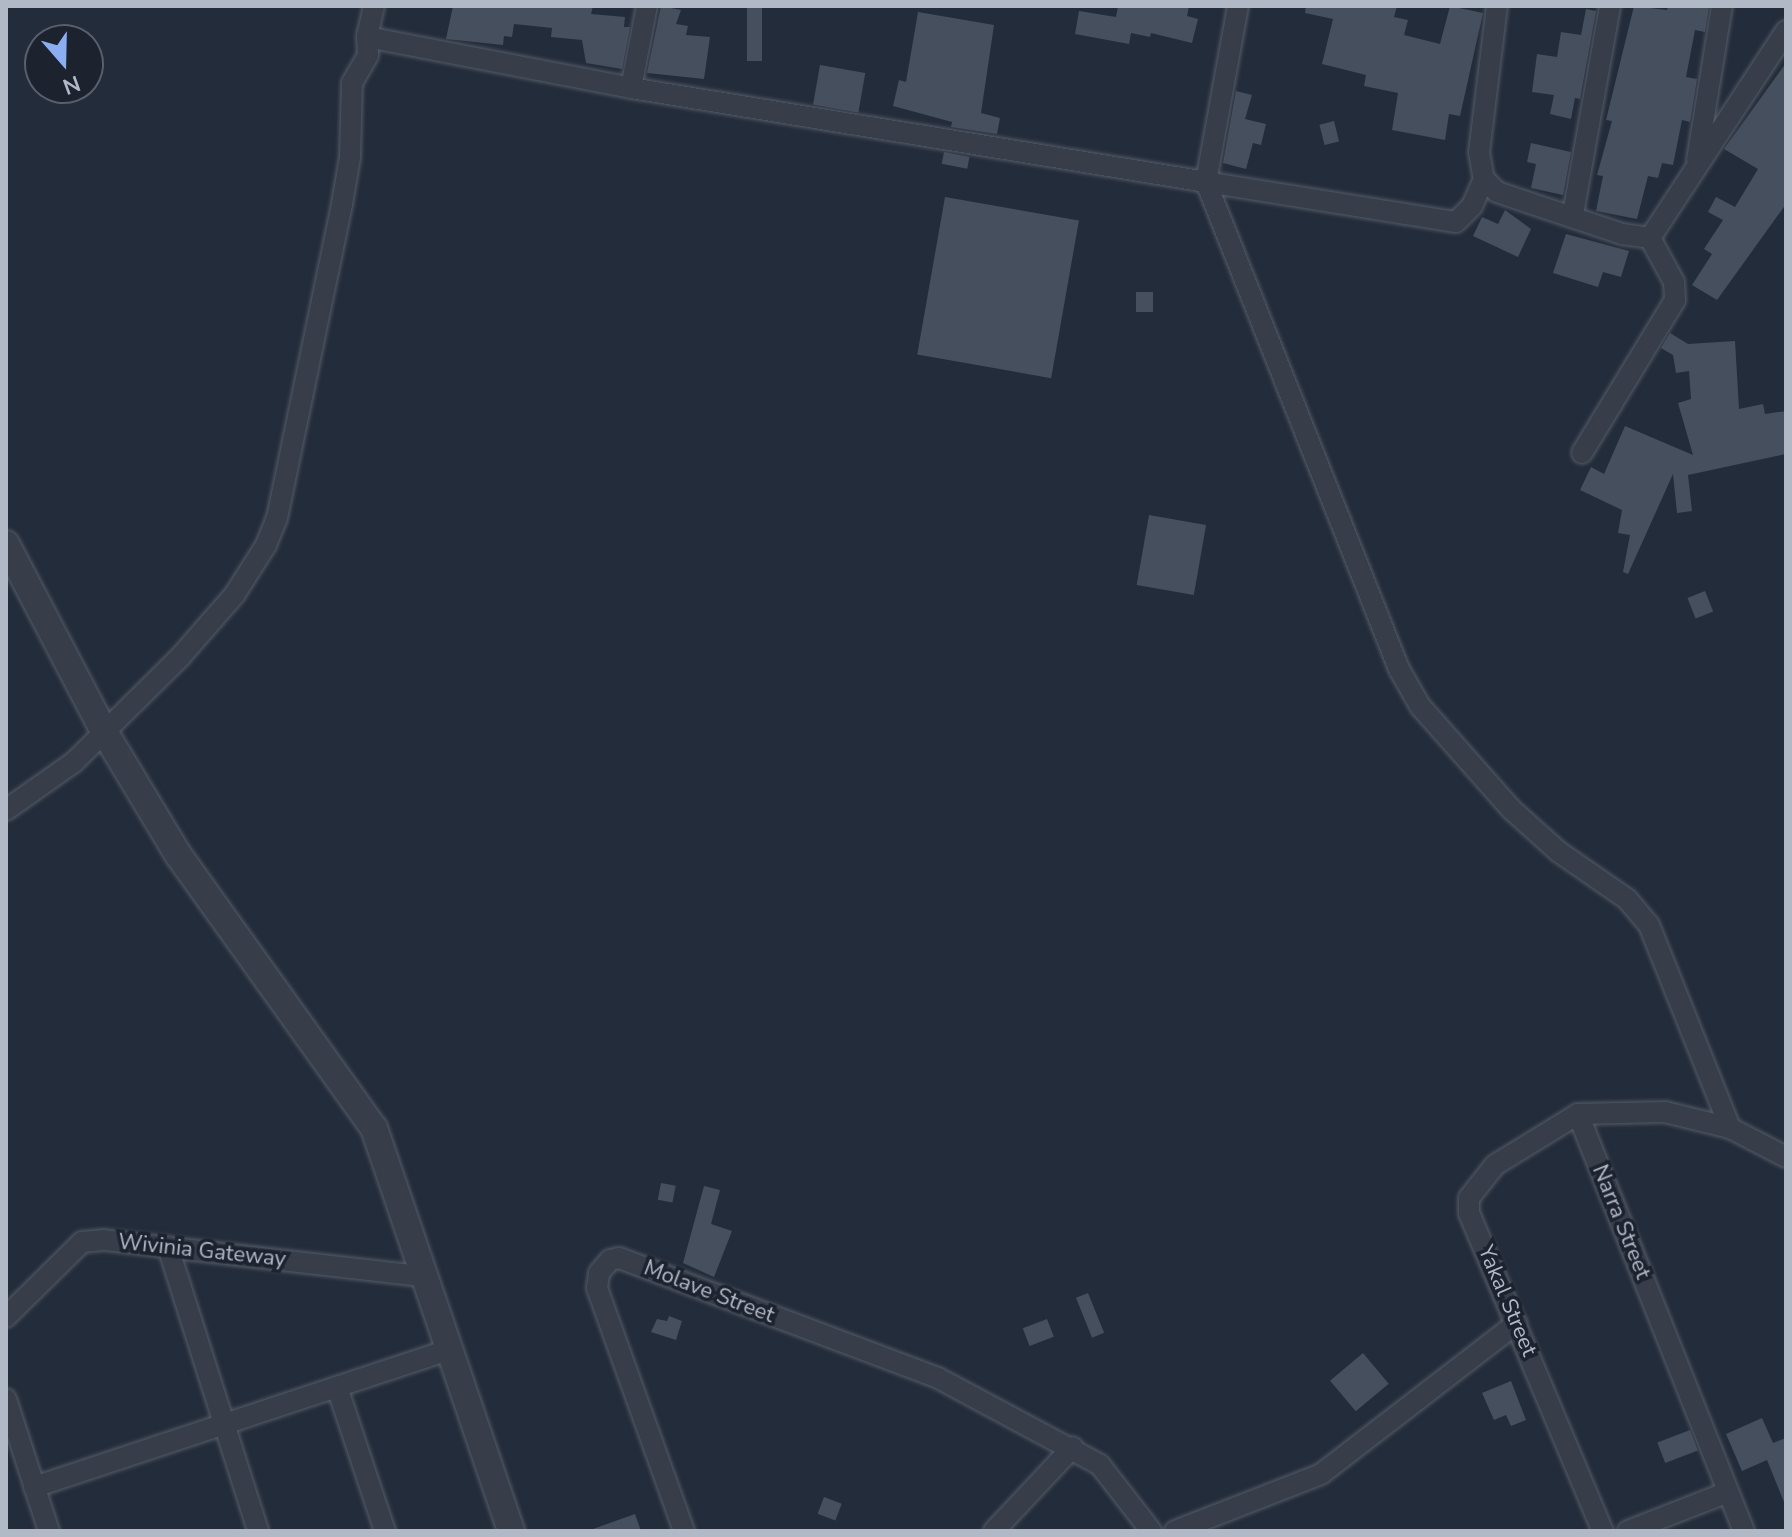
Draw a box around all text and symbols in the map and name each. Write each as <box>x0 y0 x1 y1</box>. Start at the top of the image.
north arrow <box>24 24 104 104</box>
text: N <box>59 68 84 102</box>
street label: Narra Street <box>1586 1161 1656 1283</box>
street label: Wivinia Gateway <box>117 1229 287 1273</box>
street label: Yakal Street <box>1472 1242 1542 1360</box>
street label: Molave Street <box>640 1255 778 1329</box>

